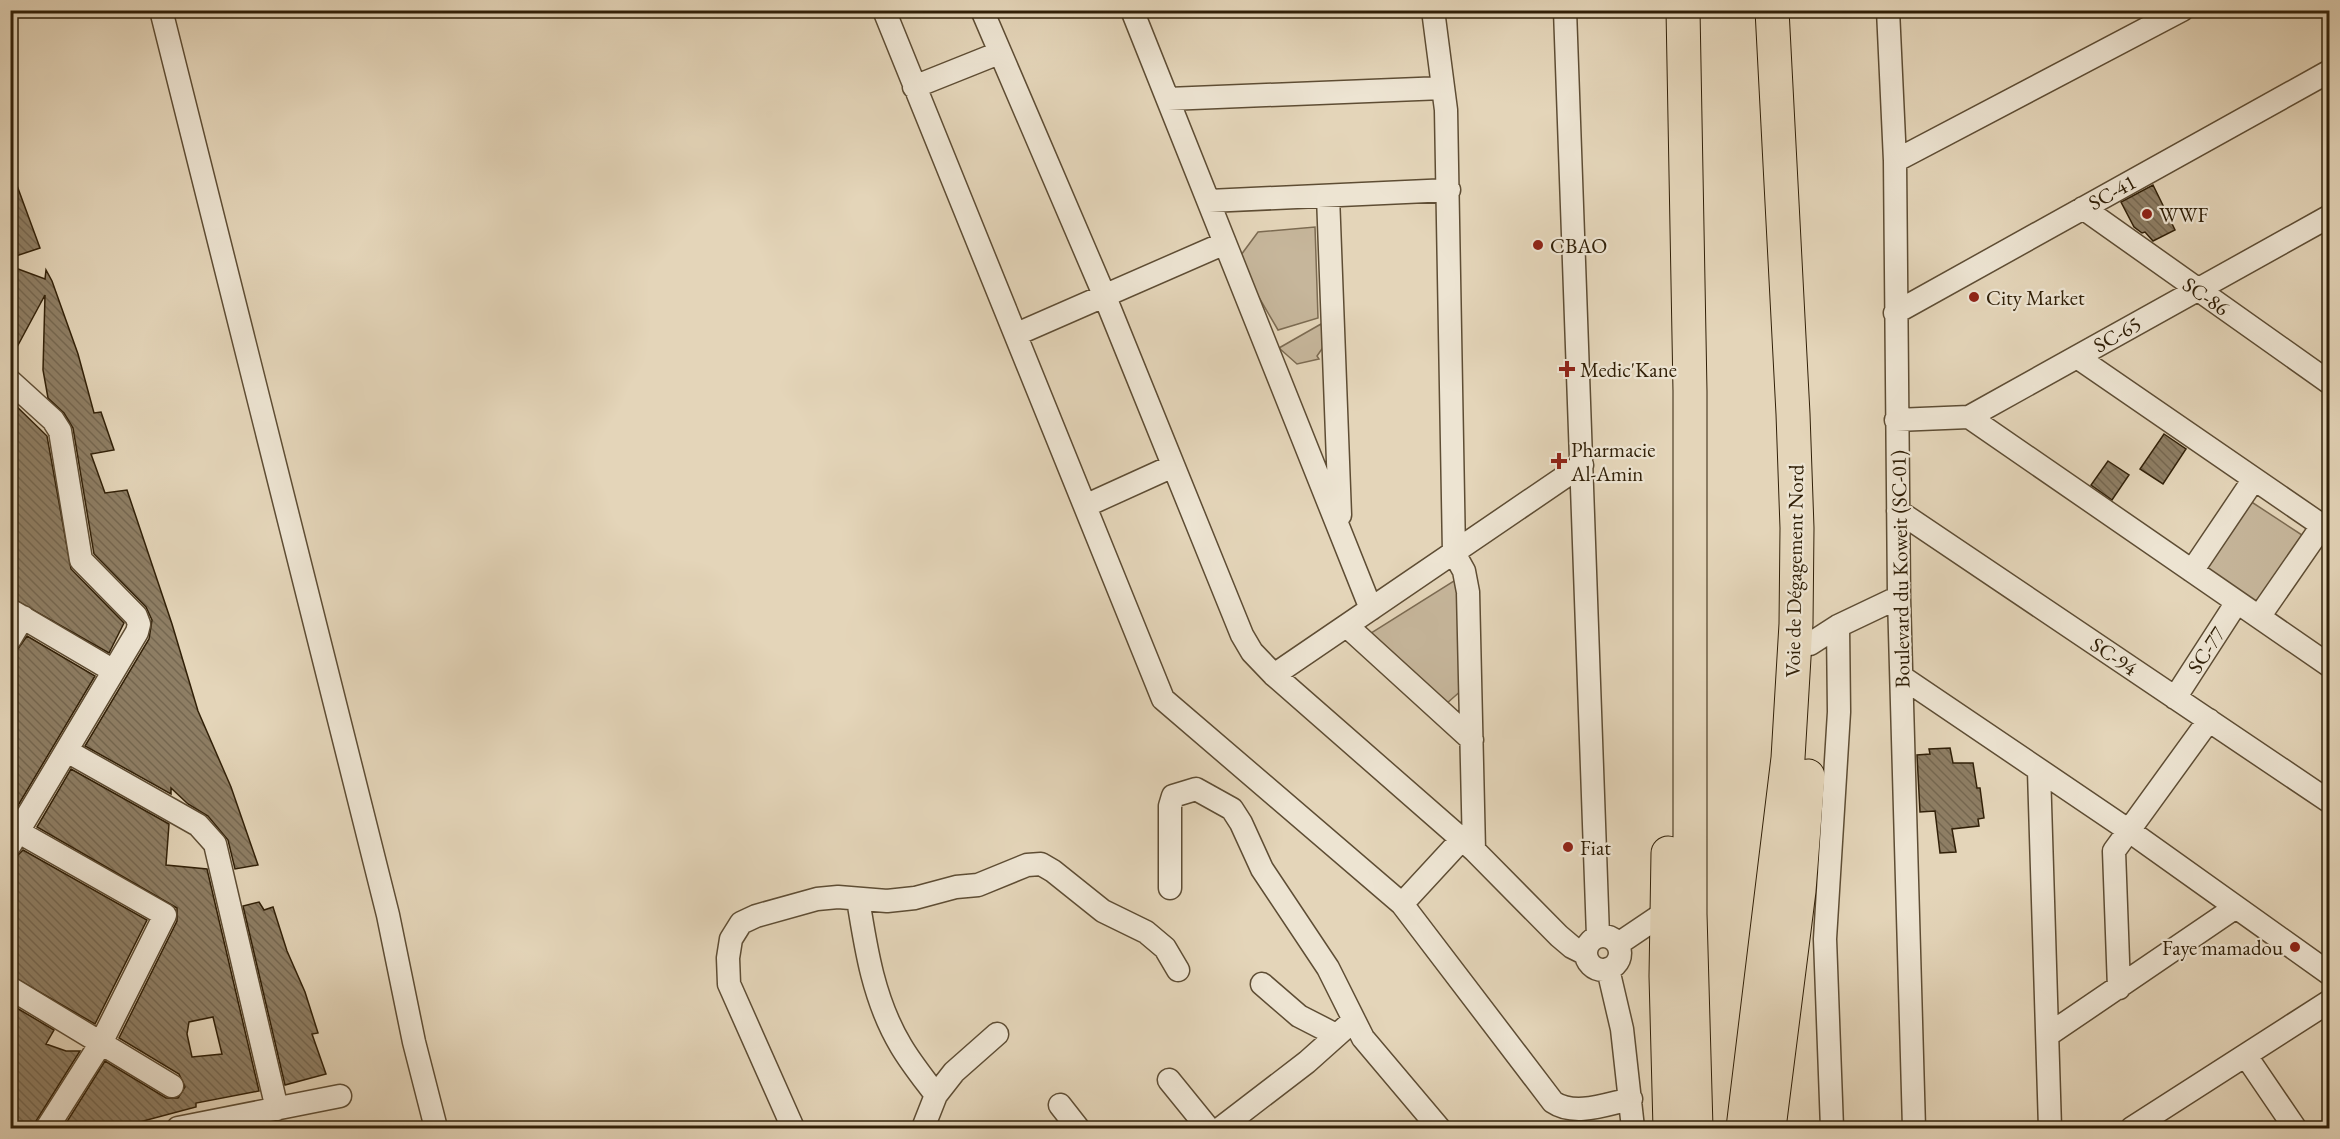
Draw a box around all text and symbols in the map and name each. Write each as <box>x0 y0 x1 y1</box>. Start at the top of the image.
street label: SC-41 <box>2083 168 2141 216</box>
place label: WWF <box>2159 201 2208 228</box>
marker: WWF <box>2140 207 2154 221</box>
place label: CBAO <box>1550 232 1607 259</box>
marker: CBAO <box>1531 238 1545 252</box>
street label: SC-86 <box>2178 270 2234 322</box>
place label: City Market <box>1986 284 2085 311</box>
marker: City Market <box>1967 290 1981 304</box>
street label: SC-65 <box>2088 310 2146 358</box>
place label: Medic'Kane <box>1580 356 1677 383</box>
marker: Medic'Kane <box>1558 360 1576 378</box>
place label: Pharmacie Al-Amin <box>1570 436 1655 487</box>
street label: Boulevard du Koweit (SC-01) <box>1884 450 1916 688</box>
marker: Pharmacie Al-Amin <box>1552 454 1566 468</box>
street label: Voie de Dégagement Nord <box>1779 464 1809 678</box>
street label: SC-77 <box>2181 621 2232 679</box>
street label: SC-94 <box>2085 631 2143 682</box>
place label: Fiat <box>1580 834 1611 861</box>
marker: Fiat <box>1561 840 1575 854</box>
place label: Faye mamadou <box>2162 934 2283 961</box>
marker: Faye mamadou <box>2288 940 2302 954</box>

